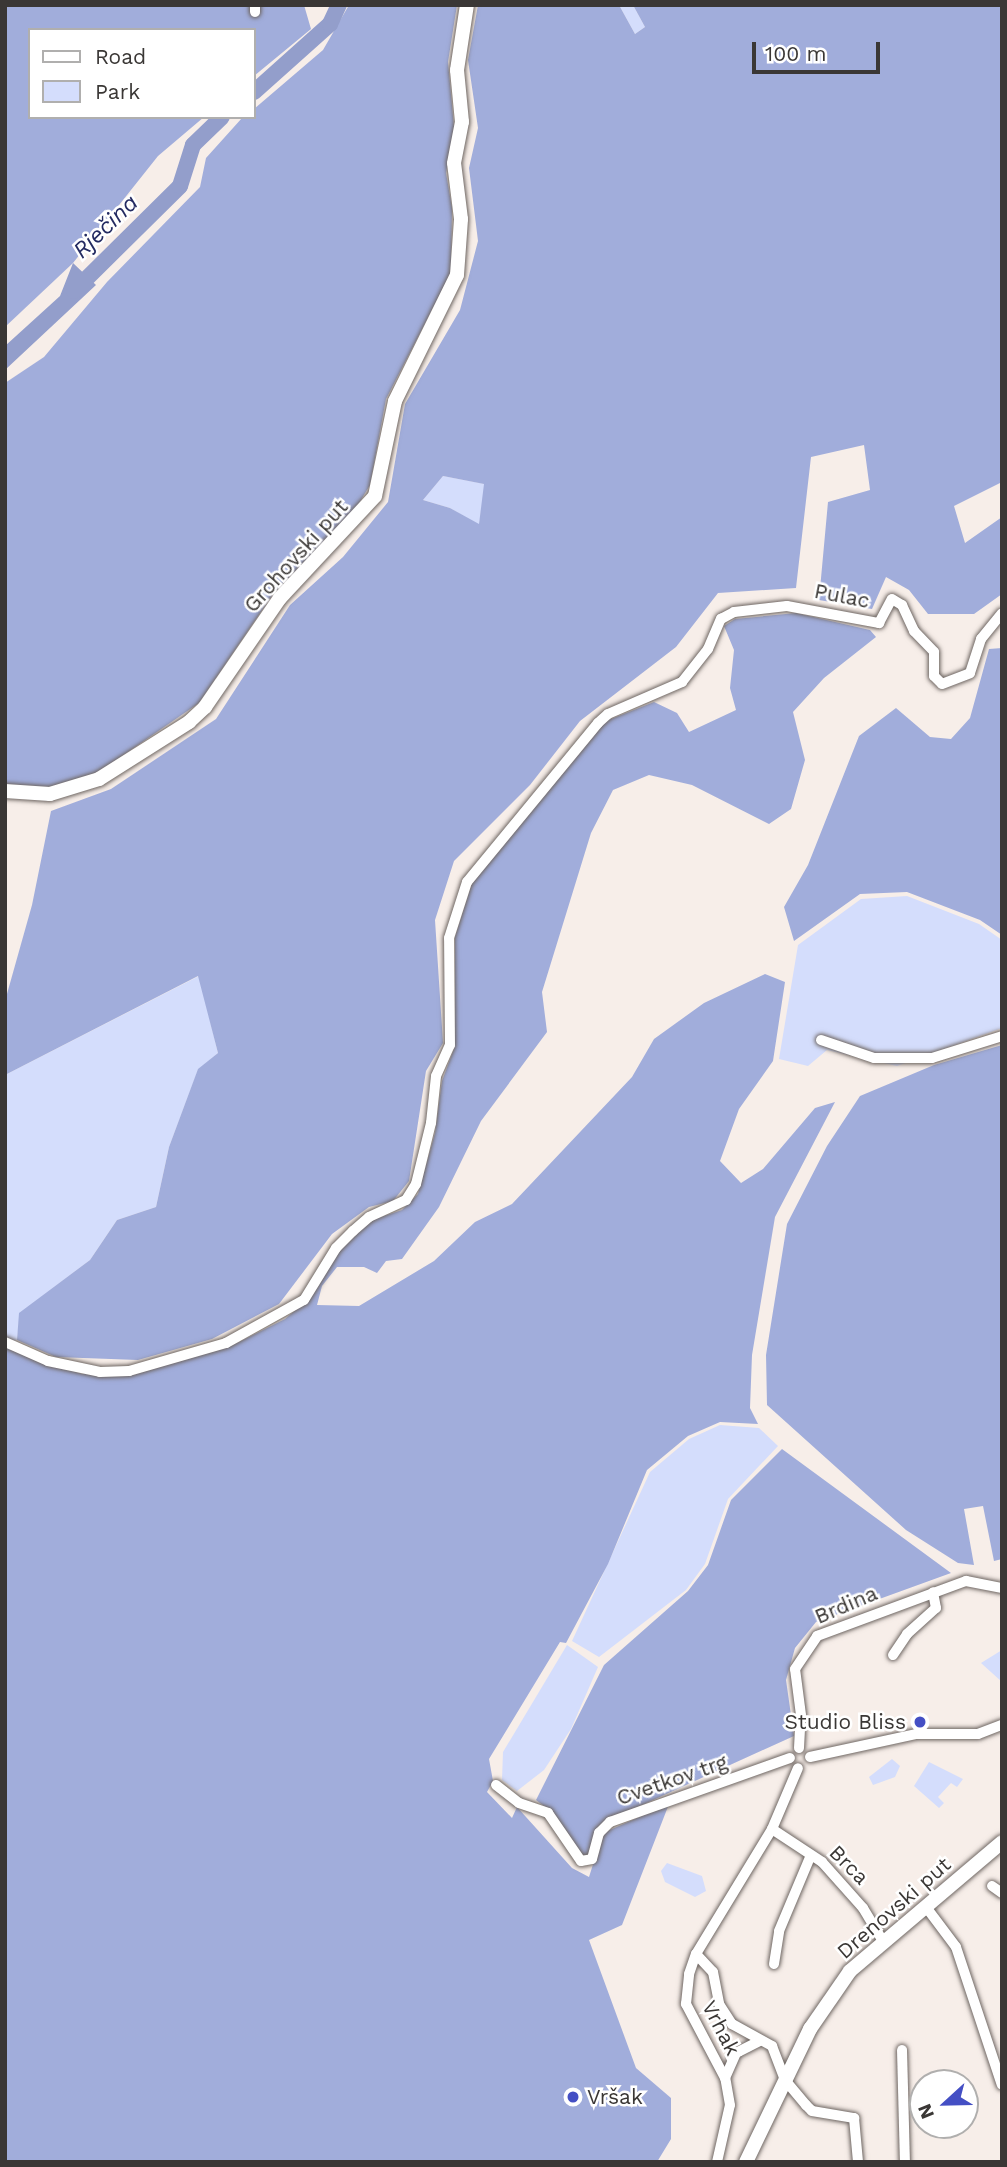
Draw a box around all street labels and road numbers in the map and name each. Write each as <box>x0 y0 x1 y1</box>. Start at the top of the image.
street label: Grohovski put <box>239 494 353 618</box>
street label: Pulac <box>812 578 872 614</box>
street label: Brdina <box>811 1581 881 1629</box>
street label: Cvetkov trg <box>613 1749 731 1811</box>
street label: Brca <box>824 1840 874 1890</box>
street label: Drenovski put <box>832 1852 956 1964</box>
street label: Vrhak <box>697 1996 745 2060</box>

